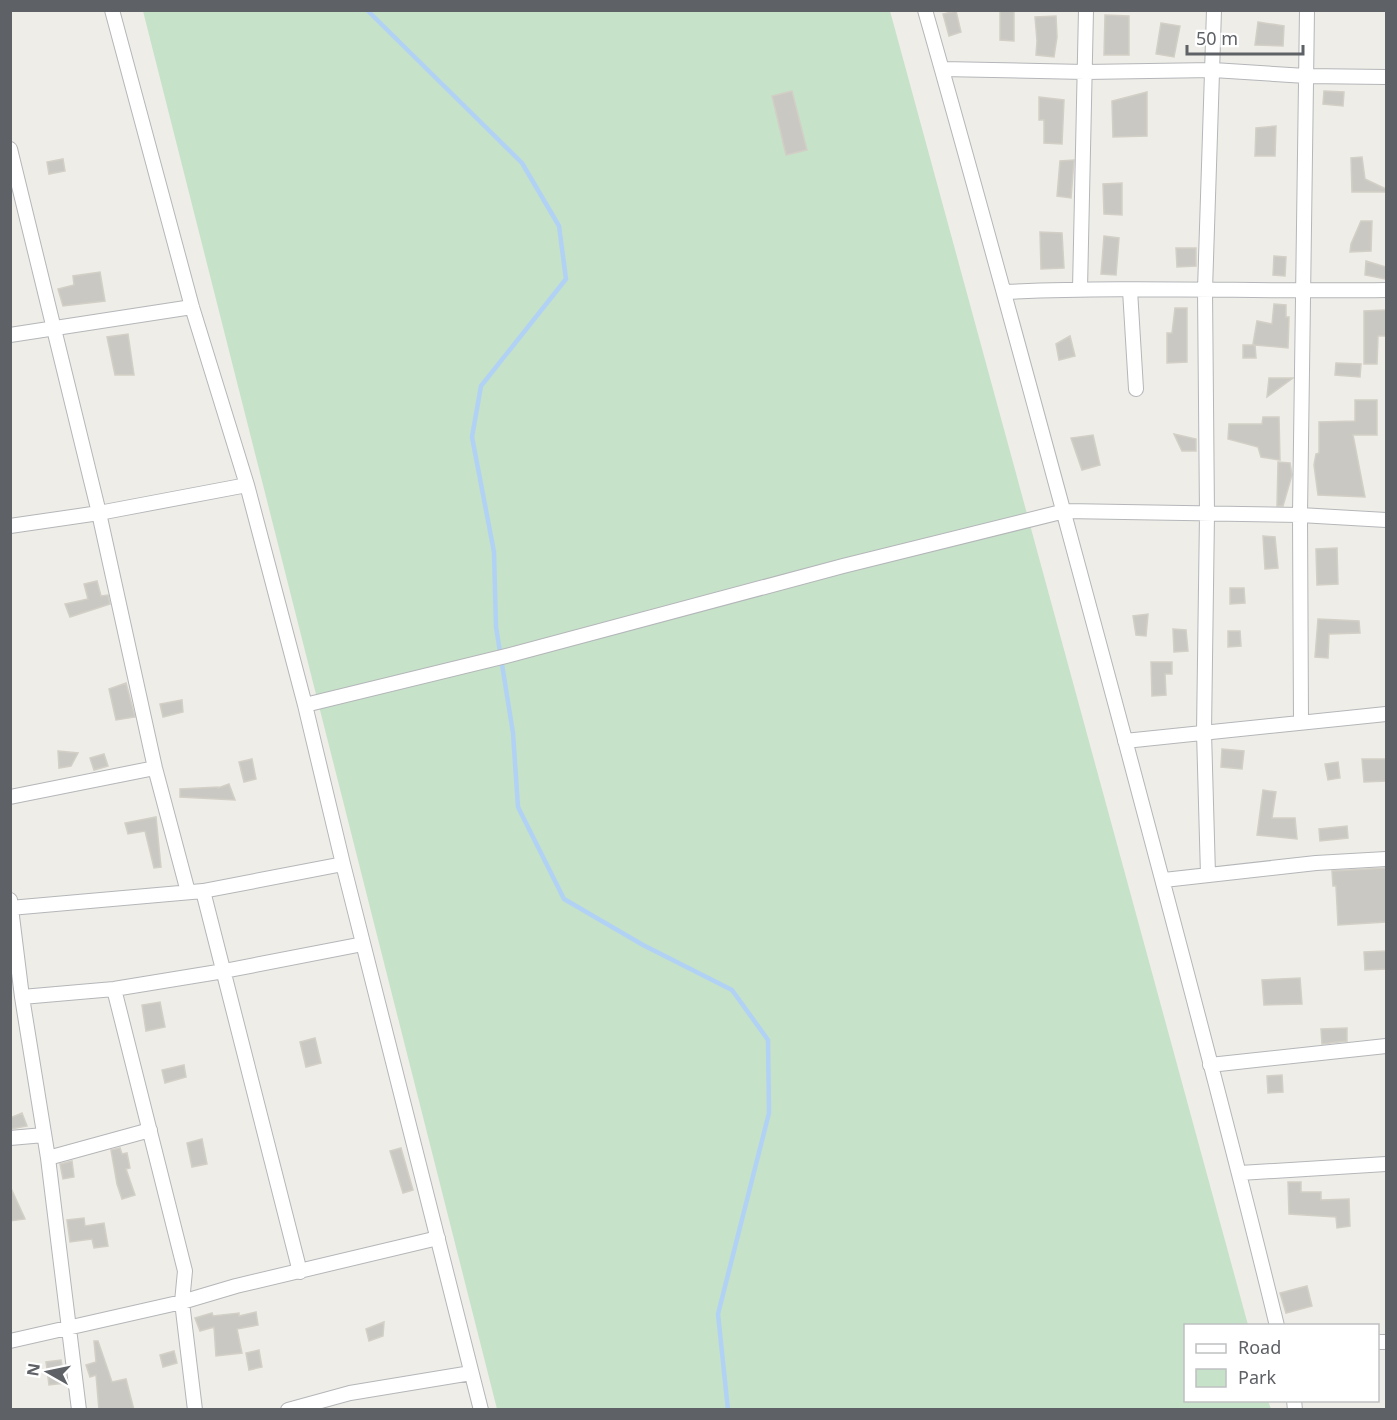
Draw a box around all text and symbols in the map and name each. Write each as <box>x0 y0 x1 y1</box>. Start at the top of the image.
scale bar <box>1187 18 1302 56</box>
text: 50 m <box>1196 26 1238 50</box>
legend <box>1184 1324 1379 1402</box>
text: Road <box>1238 1335 1281 1359</box>
north arrow <box>18 1342 78 1402</box>
text: N <box>21 1362 45 1378</box>
text: Park <box>1238 1365 1276 1389</box>

